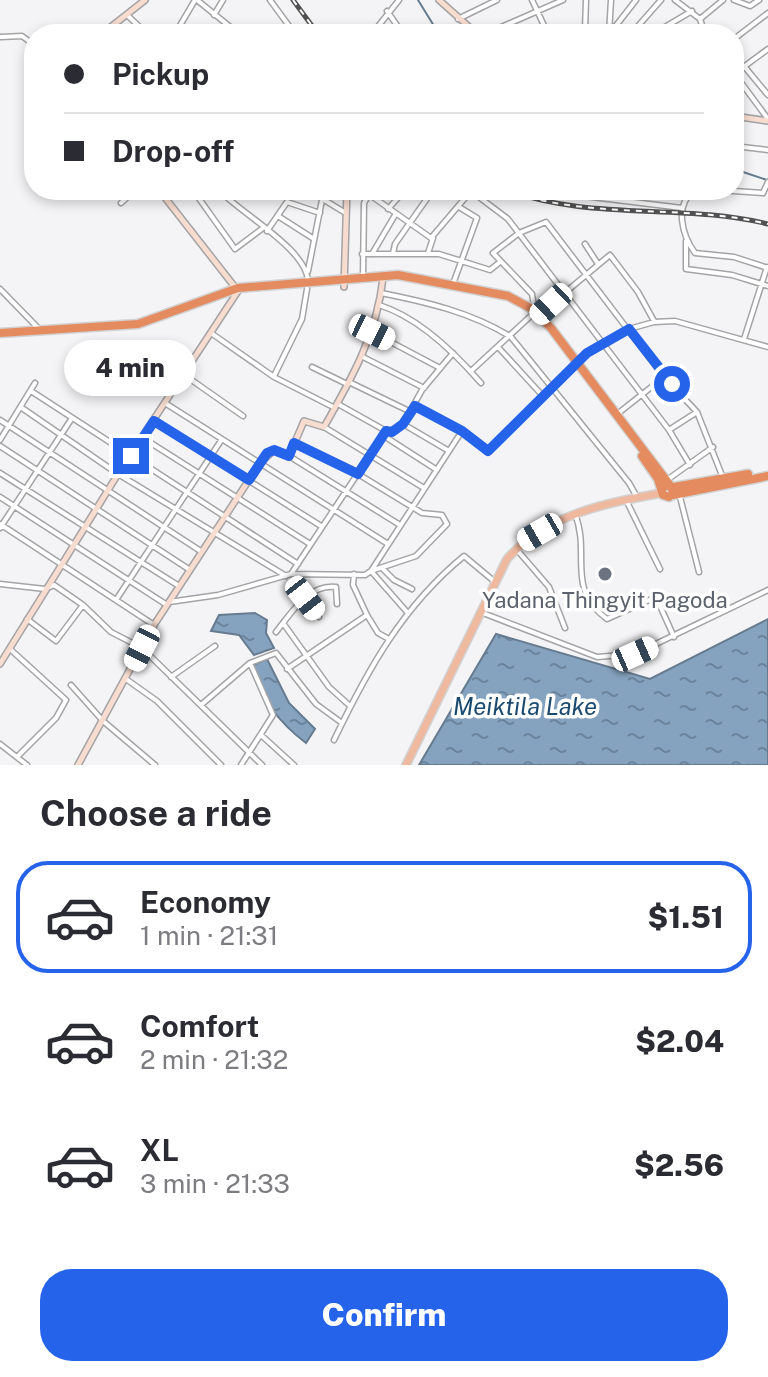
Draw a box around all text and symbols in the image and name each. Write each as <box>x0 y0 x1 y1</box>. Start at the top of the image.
text: Pickup <box>112 56 209 92</box>
text: Drop-off <box>112 133 234 169</box>
car <box>525 279 577 329</box>
car <box>345 311 399 353</box>
callout: 4 min <box>65 340 197 396</box>
text: 4 min <box>95 352 165 383</box>
route start <box>654 366 690 402</box>
route end <box>113 438 149 474</box>
car <box>513 510 567 554</box>
marker: Yadana Thingyit Pagoda <box>596 565 614 583</box>
car <box>281 572 329 624</box>
place label: Yadana Thingyit Pagoda <box>482 587 728 613</box>
car <box>120 621 164 675</box>
car <box>608 633 662 675</box>
water label: Meiktila Lake <box>453 692 597 720</box>
text: Choose a ride <box>40 792 272 834</box>
icon: car <box>44 881 116 953</box>
text: Economy <box>140 884 271 920</box>
text: $1.51 <box>648 899 724 935</box>
text: 1 min · 21:31 <box>140 920 278 951</box>
icon: car <box>44 1005 116 1077</box>
text: Comfort <box>140 1008 259 1044</box>
text: $2.04 <box>635 1023 724 1059</box>
text: 2 min · 21:32 <box>140 1044 288 1075</box>
icon: car <box>44 1129 116 1201</box>
text: XL <box>140 1132 179 1168</box>
text: $2.56 <box>634 1147 724 1183</box>
text: 3 min · 21:33 <box>140 1168 290 1199</box>
button: Confirm <box>40 1269 728 1361</box>

